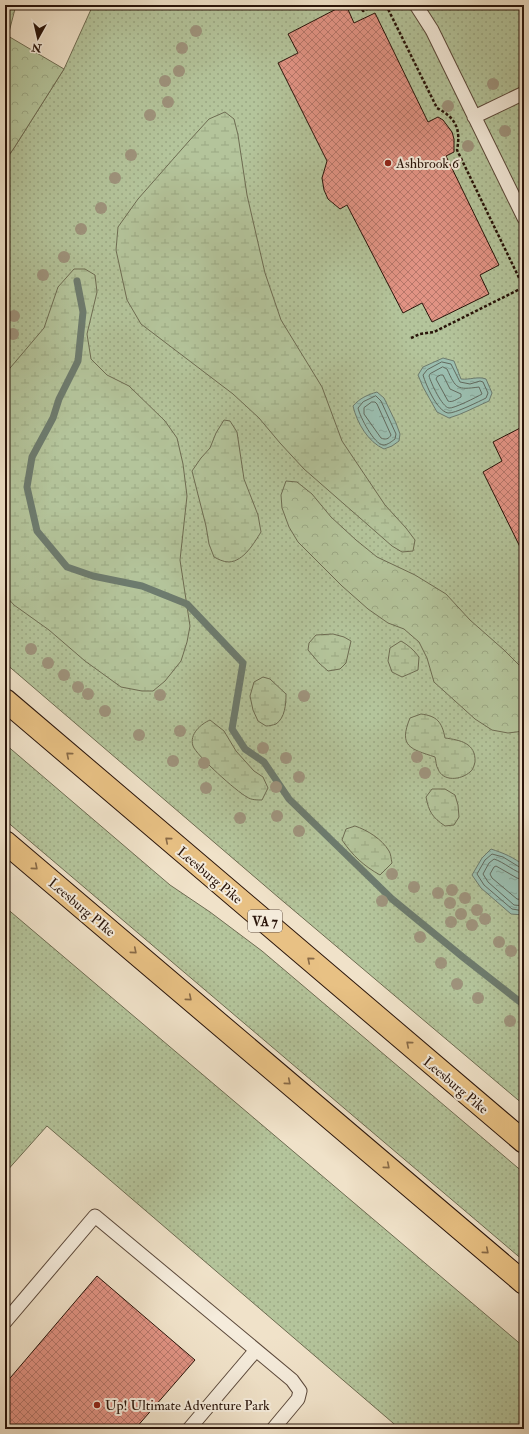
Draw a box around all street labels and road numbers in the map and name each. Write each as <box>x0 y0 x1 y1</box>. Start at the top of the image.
street label: Leesburg Pike <box>174 843 246 908</box>
street label: Leesburg PIke <box>45 875 119 940</box>
road number: VA 7 <box>248 910 282 932</box>
street label: Leesburg Pike <box>420 1053 492 1118</box>

